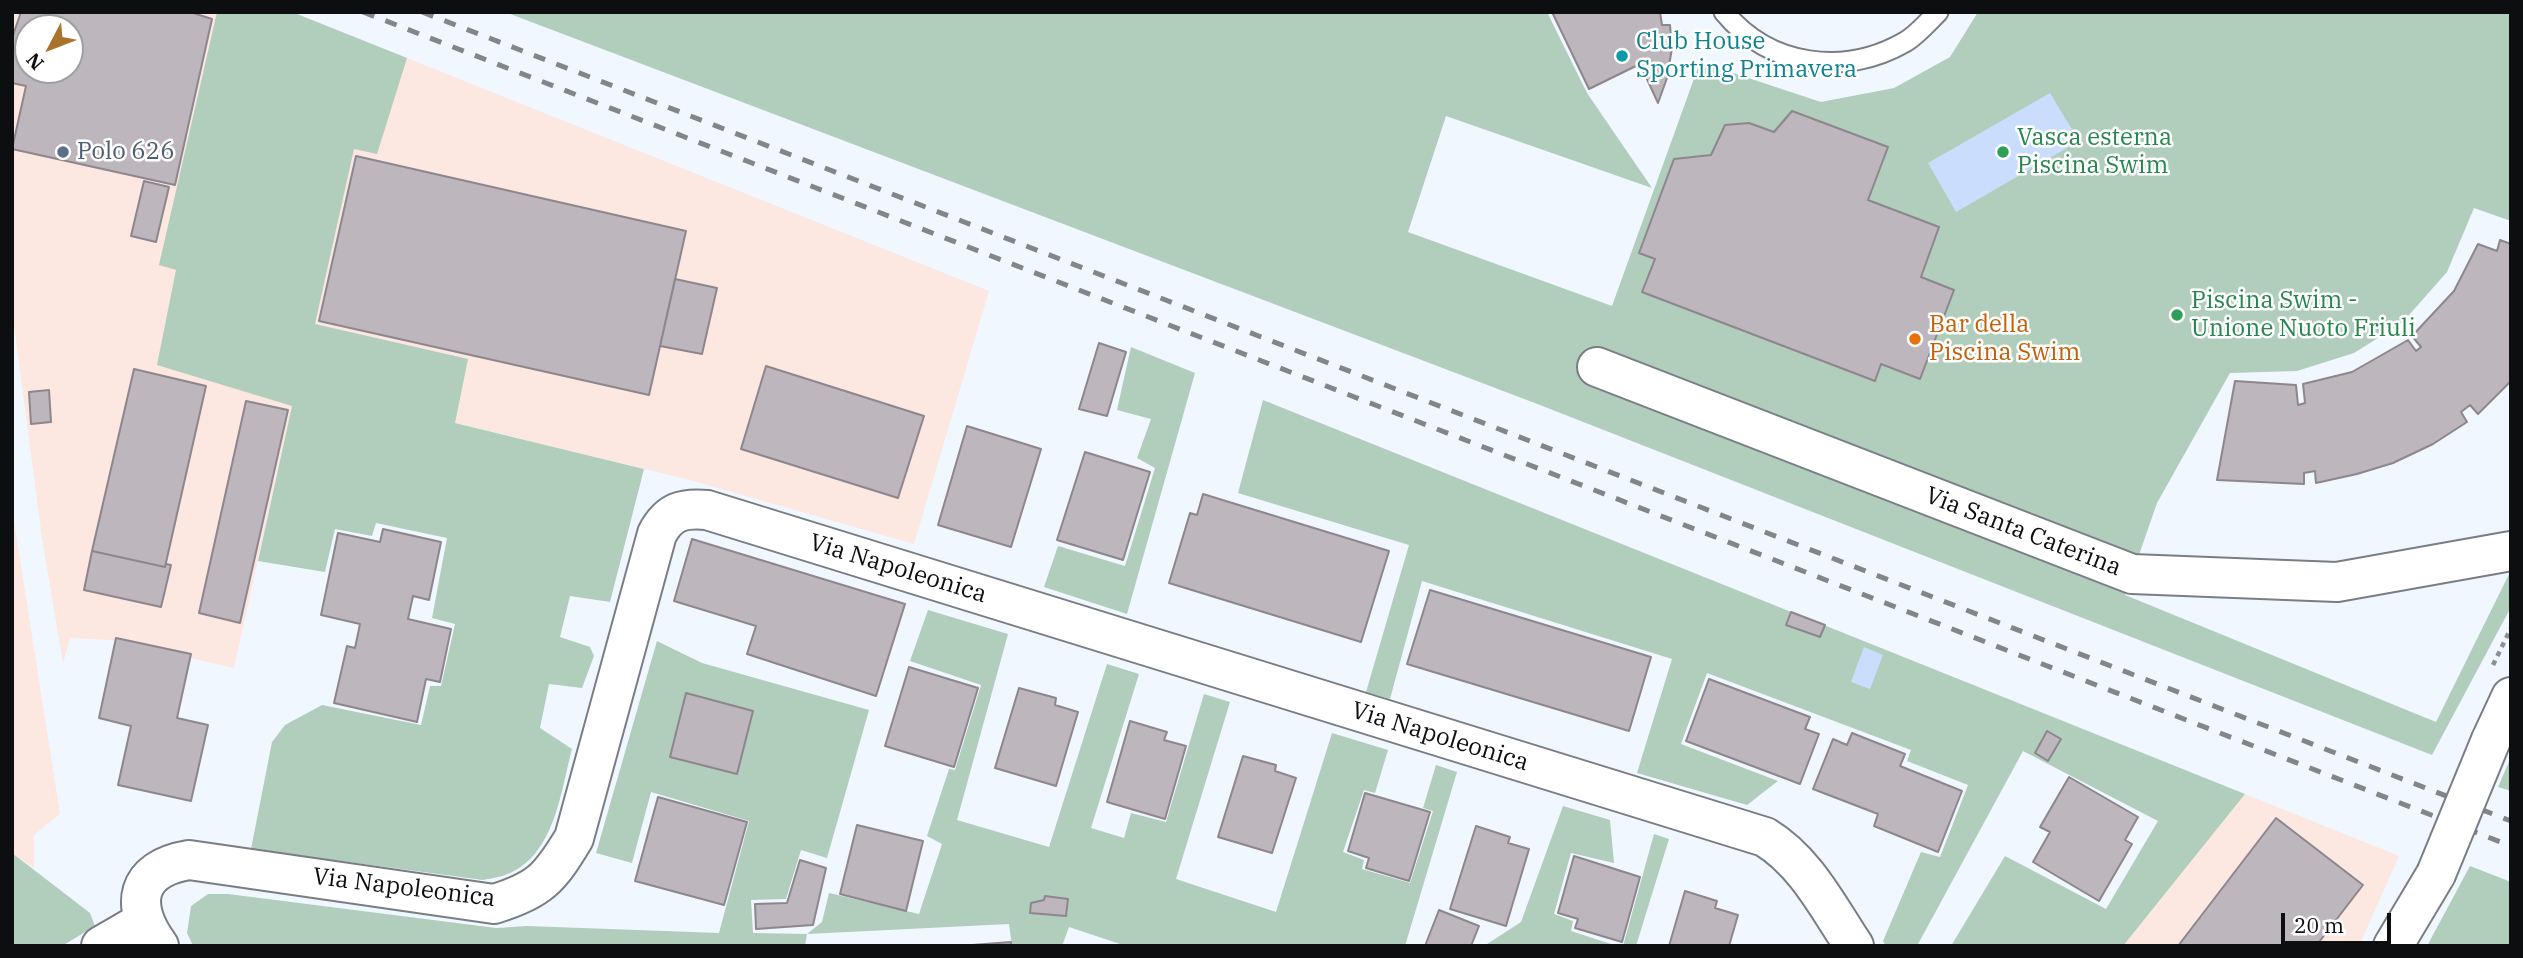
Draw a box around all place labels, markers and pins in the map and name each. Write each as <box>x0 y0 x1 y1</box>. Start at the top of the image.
place label: Club House Sporting Primavera <box>1636 28 1857 84</box>
marker: Club House Sporting Primavera <box>1614 48 1630 64</box>
place label: Vasca esterna Piscina Swim <box>2017 124 2172 180</box>
place label: Polo 626 <box>77 138 175 166</box>
marker: Polo 626 <box>55 144 71 160</box>
marker: Vasca esterna Piscina Swim <box>1995 144 2011 160</box>
place label: Piscina Swim - Unione Nuoto Friuli <box>2191 287 2416 343</box>
marker: Piscina Swim - Unione Nuoto Friuli <box>2169 307 2185 323</box>
place label: Bar della Piscina Swim <box>1929 311 2080 367</box>
marker: Bar della Piscina Swim <box>1907 331 1923 347</box>

